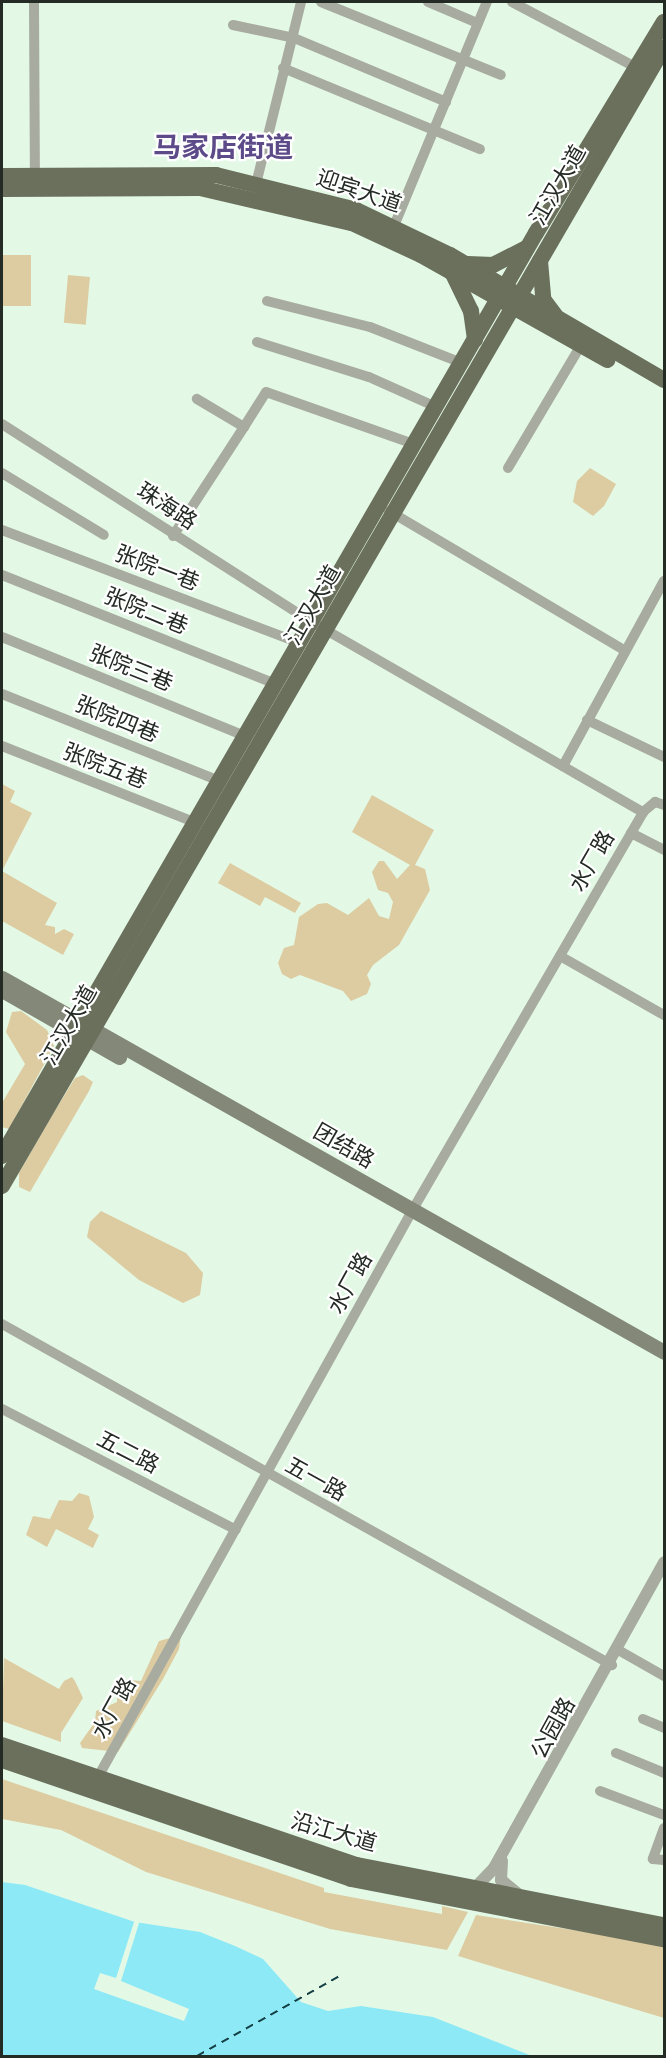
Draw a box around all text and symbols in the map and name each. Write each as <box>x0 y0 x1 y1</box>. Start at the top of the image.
district label: 马家店街道 <box>153 130 293 164</box>
street label: 江汉大道 <box>525 140 591 230</box>
street label: 迎宾大道 <box>313 164 405 218</box>
street label: 珠海路 <box>132 477 202 535</box>
street label: 张院一巷 <box>111 540 203 596</box>
street label: 江汉大道 <box>280 560 346 650</box>
street label: 张院二巷 <box>100 582 192 640</box>
street label: 张院三巷 <box>85 639 177 697</box>
street label: 张院四巷 <box>71 690 163 748</box>
street label: 张院五巷 <box>59 738 151 794</box>
street label: 水厂路 <box>564 826 620 896</box>
street label: 江汉大道 <box>36 980 102 1070</box>
street label: 团结路 <box>309 1118 379 1174</box>
street label: 水厂路 <box>322 1248 378 1318</box>
street label: 五二路 <box>93 1425 163 1479</box>
street label: 五一路 <box>281 1451 351 1507</box>
street label: 水厂路 <box>86 1673 142 1743</box>
street label: 公园路 <box>525 1693 581 1763</box>
street label: 沿江大道 <box>288 1807 380 1857</box>

